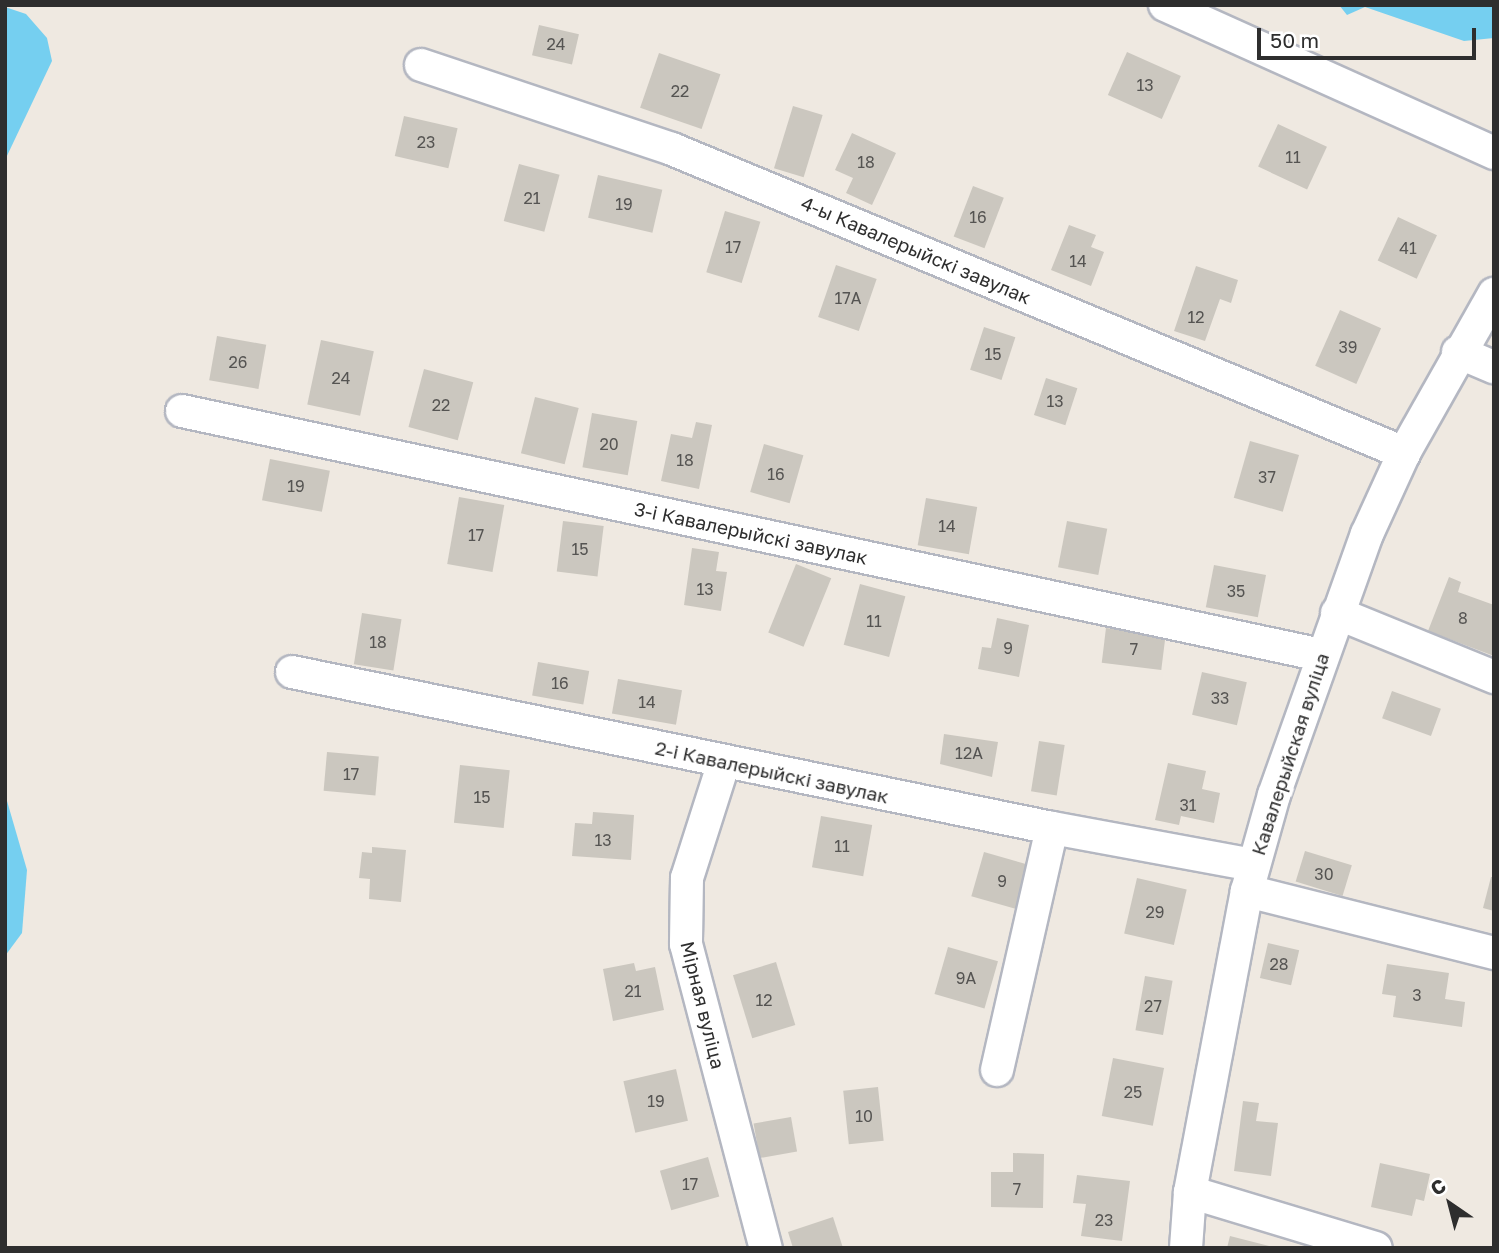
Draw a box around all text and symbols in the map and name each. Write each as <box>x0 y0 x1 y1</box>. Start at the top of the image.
scale bar <box>1261 14 1480 58</box>
text: 50 m <box>1270 27 1319 53</box>
house number: 24 <box>546 34 566 54</box>
house number: 13 <box>1136 75 1154 95</box>
house number: 22 <box>671 81 689 101</box>
house number: 23 <box>417 132 435 152</box>
house number: 11 <box>1285 147 1301 167</box>
house number: 18 <box>857 152 875 172</box>
house number: 21 <box>523 188 541 208</box>
street label: 4-ы Кавалерыйскі завулак <box>798 191 1034 309</box>
house number: 19 <box>615 194 633 214</box>
house number: 16 <box>969 207 987 227</box>
house number: 17 <box>725 237 741 257</box>
house number: 41 <box>1399 238 1417 258</box>
house number: 14 <box>1069 251 1087 271</box>
house number: 17А <box>835 288 861 308</box>
house number: 12 <box>1187 307 1205 327</box>
house number: 39 <box>1338 337 1358 357</box>
house number: 15 <box>984 344 1002 364</box>
house number: 26 <box>229 352 247 372</box>
house number: 24 <box>331 368 351 388</box>
house number: 13 <box>1046 391 1064 411</box>
house number: 22 <box>432 395 450 415</box>
house number: 20 <box>599 434 619 454</box>
house number: 18 <box>676 450 694 470</box>
house number: 16 <box>767 464 785 484</box>
house number: 37 <box>1258 467 1276 487</box>
house number: 19 <box>287 476 305 496</box>
street label: 3-і Кавалерыйскі завулак <box>632 497 870 569</box>
house number: 14 <box>938 516 956 536</box>
house number: 17 <box>468 525 484 545</box>
house number: 15 <box>571 539 589 559</box>
house number: 13 <box>696 579 714 599</box>
house number: 35 <box>1227 581 1245 601</box>
house number: 8 <box>1458 608 1468 628</box>
house number: 11 <box>866 611 882 631</box>
house number: 18 <box>369 632 387 652</box>
house number: 9 <box>1003 638 1013 658</box>
house number: 7 <box>1130 639 1138 659</box>
street label: Кавалерыйская вуліца <box>1246 650 1334 858</box>
house number: 16 <box>551 673 569 693</box>
house number: 33 <box>1211 688 1229 708</box>
house number: 14 <box>638 692 656 712</box>
street label: 2-і Кавалерыйскі завулак <box>653 736 891 808</box>
house number: 12А <box>955 743 983 763</box>
house number: 17 <box>343 764 359 784</box>
house number: 15 <box>473 787 491 807</box>
house number: 31 <box>1179 795 1197 815</box>
house number: 13 <box>594 830 612 850</box>
house number: 11 <box>834 836 850 856</box>
house number: 30 <box>1314 864 1334 884</box>
house number: 9 <box>997 871 1007 891</box>
house number: 29 <box>1146 902 1164 922</box>
street label: Мірная вуліца <box>676 939 730 1071</box>
house number: 28 <box>1269 954 1289 974</box>
house number: 9А <box>956 968 976 988</box>
house number: 21 <box>624 981 642 1001</box>
house number: 3 <box>1412 985 1422 1005</box>
house number: 12 <box>755 990 773 1010</box>
house number: 27 <box>1144 996 1162 1016</box>
house number: 25 <box>1124 1082 1142 1102</box>
house number: 19 <box>647 1091 665 1111</box>
house number: 10 <box>855 1106 873 1126</box>
north arrow <box>1415 1169 1485 1239</box>
text: С <box>1426 1173 1450 1200</box>
house number: 17 <box>682 1174 698 1194</box>
house number: 7 <box>1013 1179 1021 1199</box>
house number: 23 <box>1095 1210 1113 1230</box>

